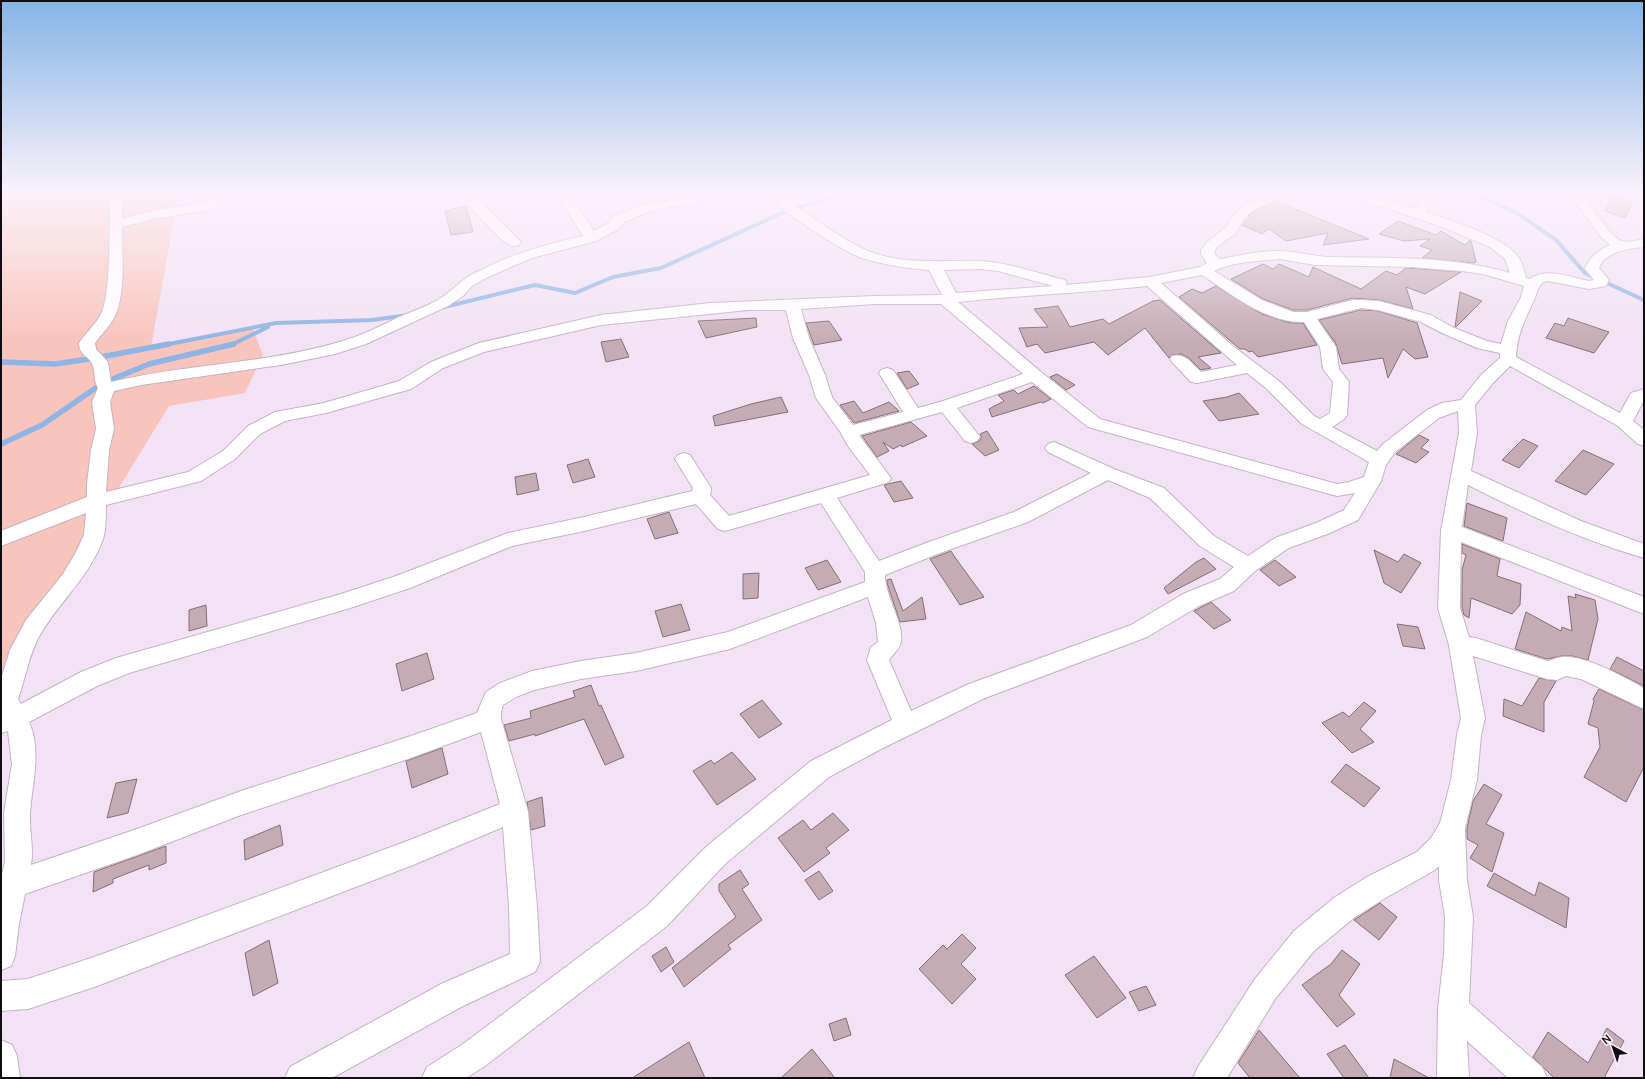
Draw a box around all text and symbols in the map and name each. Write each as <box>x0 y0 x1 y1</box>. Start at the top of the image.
north arrow <box>1593 1027 1633 1067</box>
text: N <box>1598 1031 1614 1047</box>

